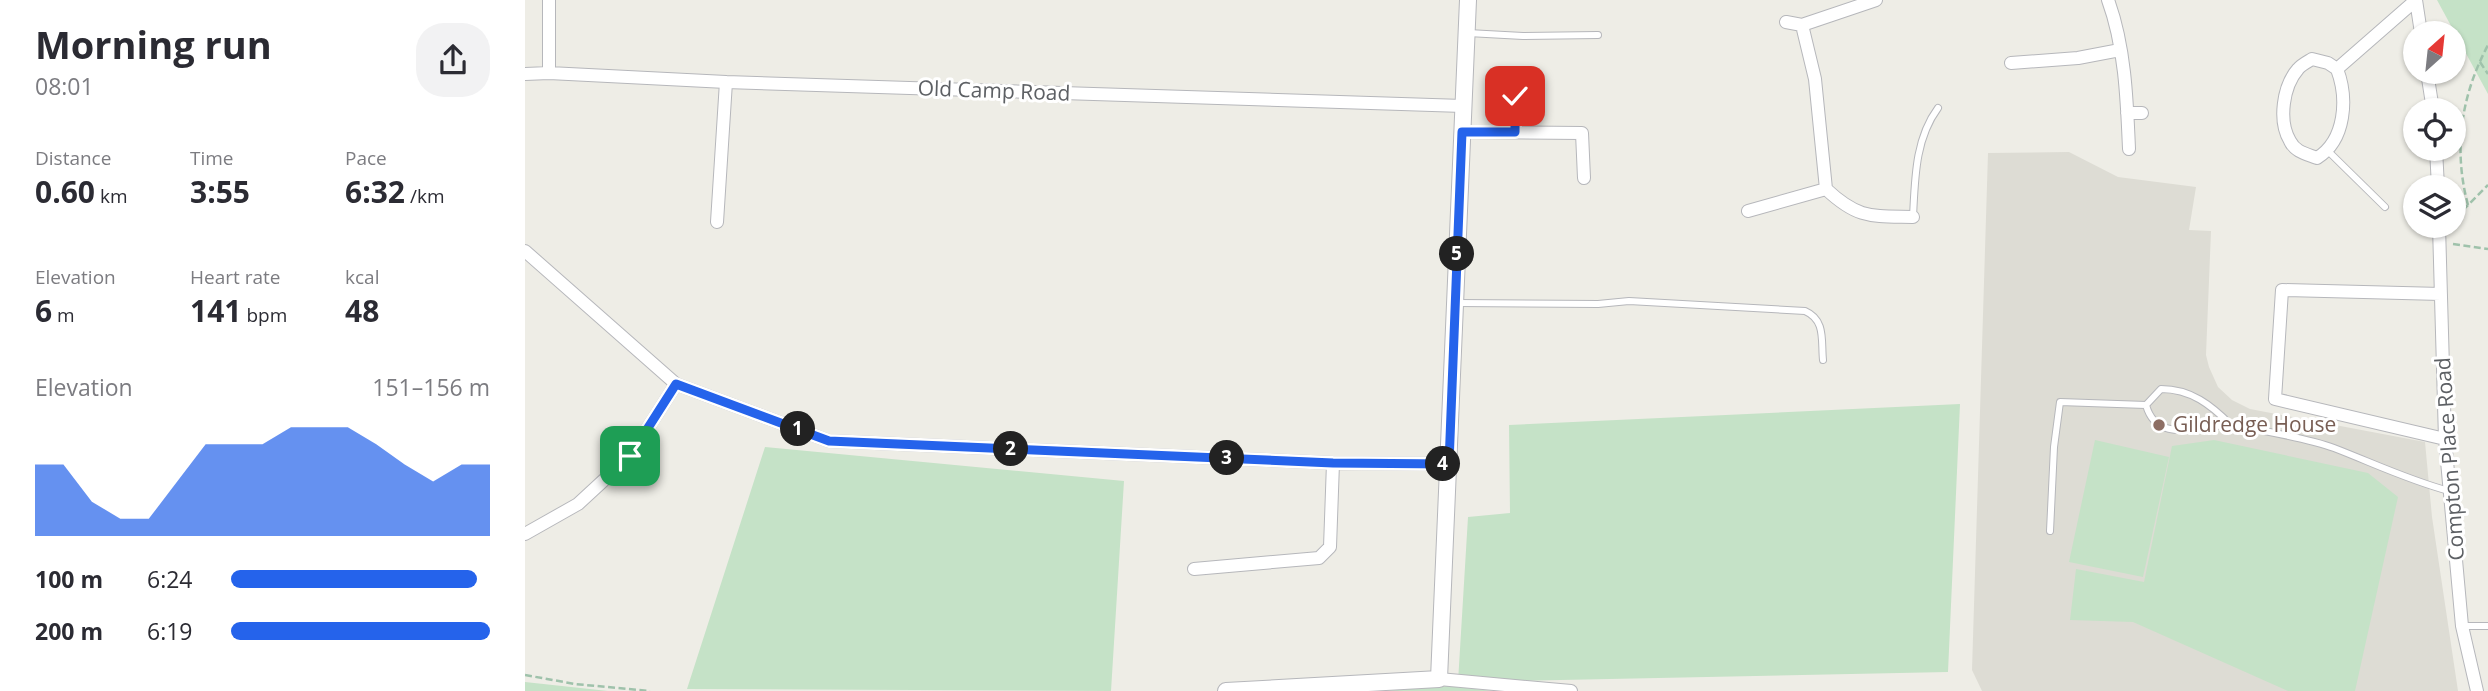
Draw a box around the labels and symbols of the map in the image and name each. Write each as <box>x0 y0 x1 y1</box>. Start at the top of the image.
north arrow <box>2403 21 2466 84</box>
pin <box>1485 66 1545 126</box>
street label: Old Camp Road <box>917 73 1071 107</box>
pin: 5 <box>1439 236 1475 272</box>
street label: Compton Place Road <box>2428 357 2470 562</box>
place label: Gildredge House <box>2173 410 2336 438</box>
pin: 1 <box>781 412 815 446</box>
marker: Gildredge House <box>2151 417 2167 433</box>
pin <box>600 426 660 486</box>
pin: 2 <box>993 432 1029 466</box>
pin: 3 <box>1209 440 1245 476</box>
pin: 4 <box>1425 447 1461 482</box>

